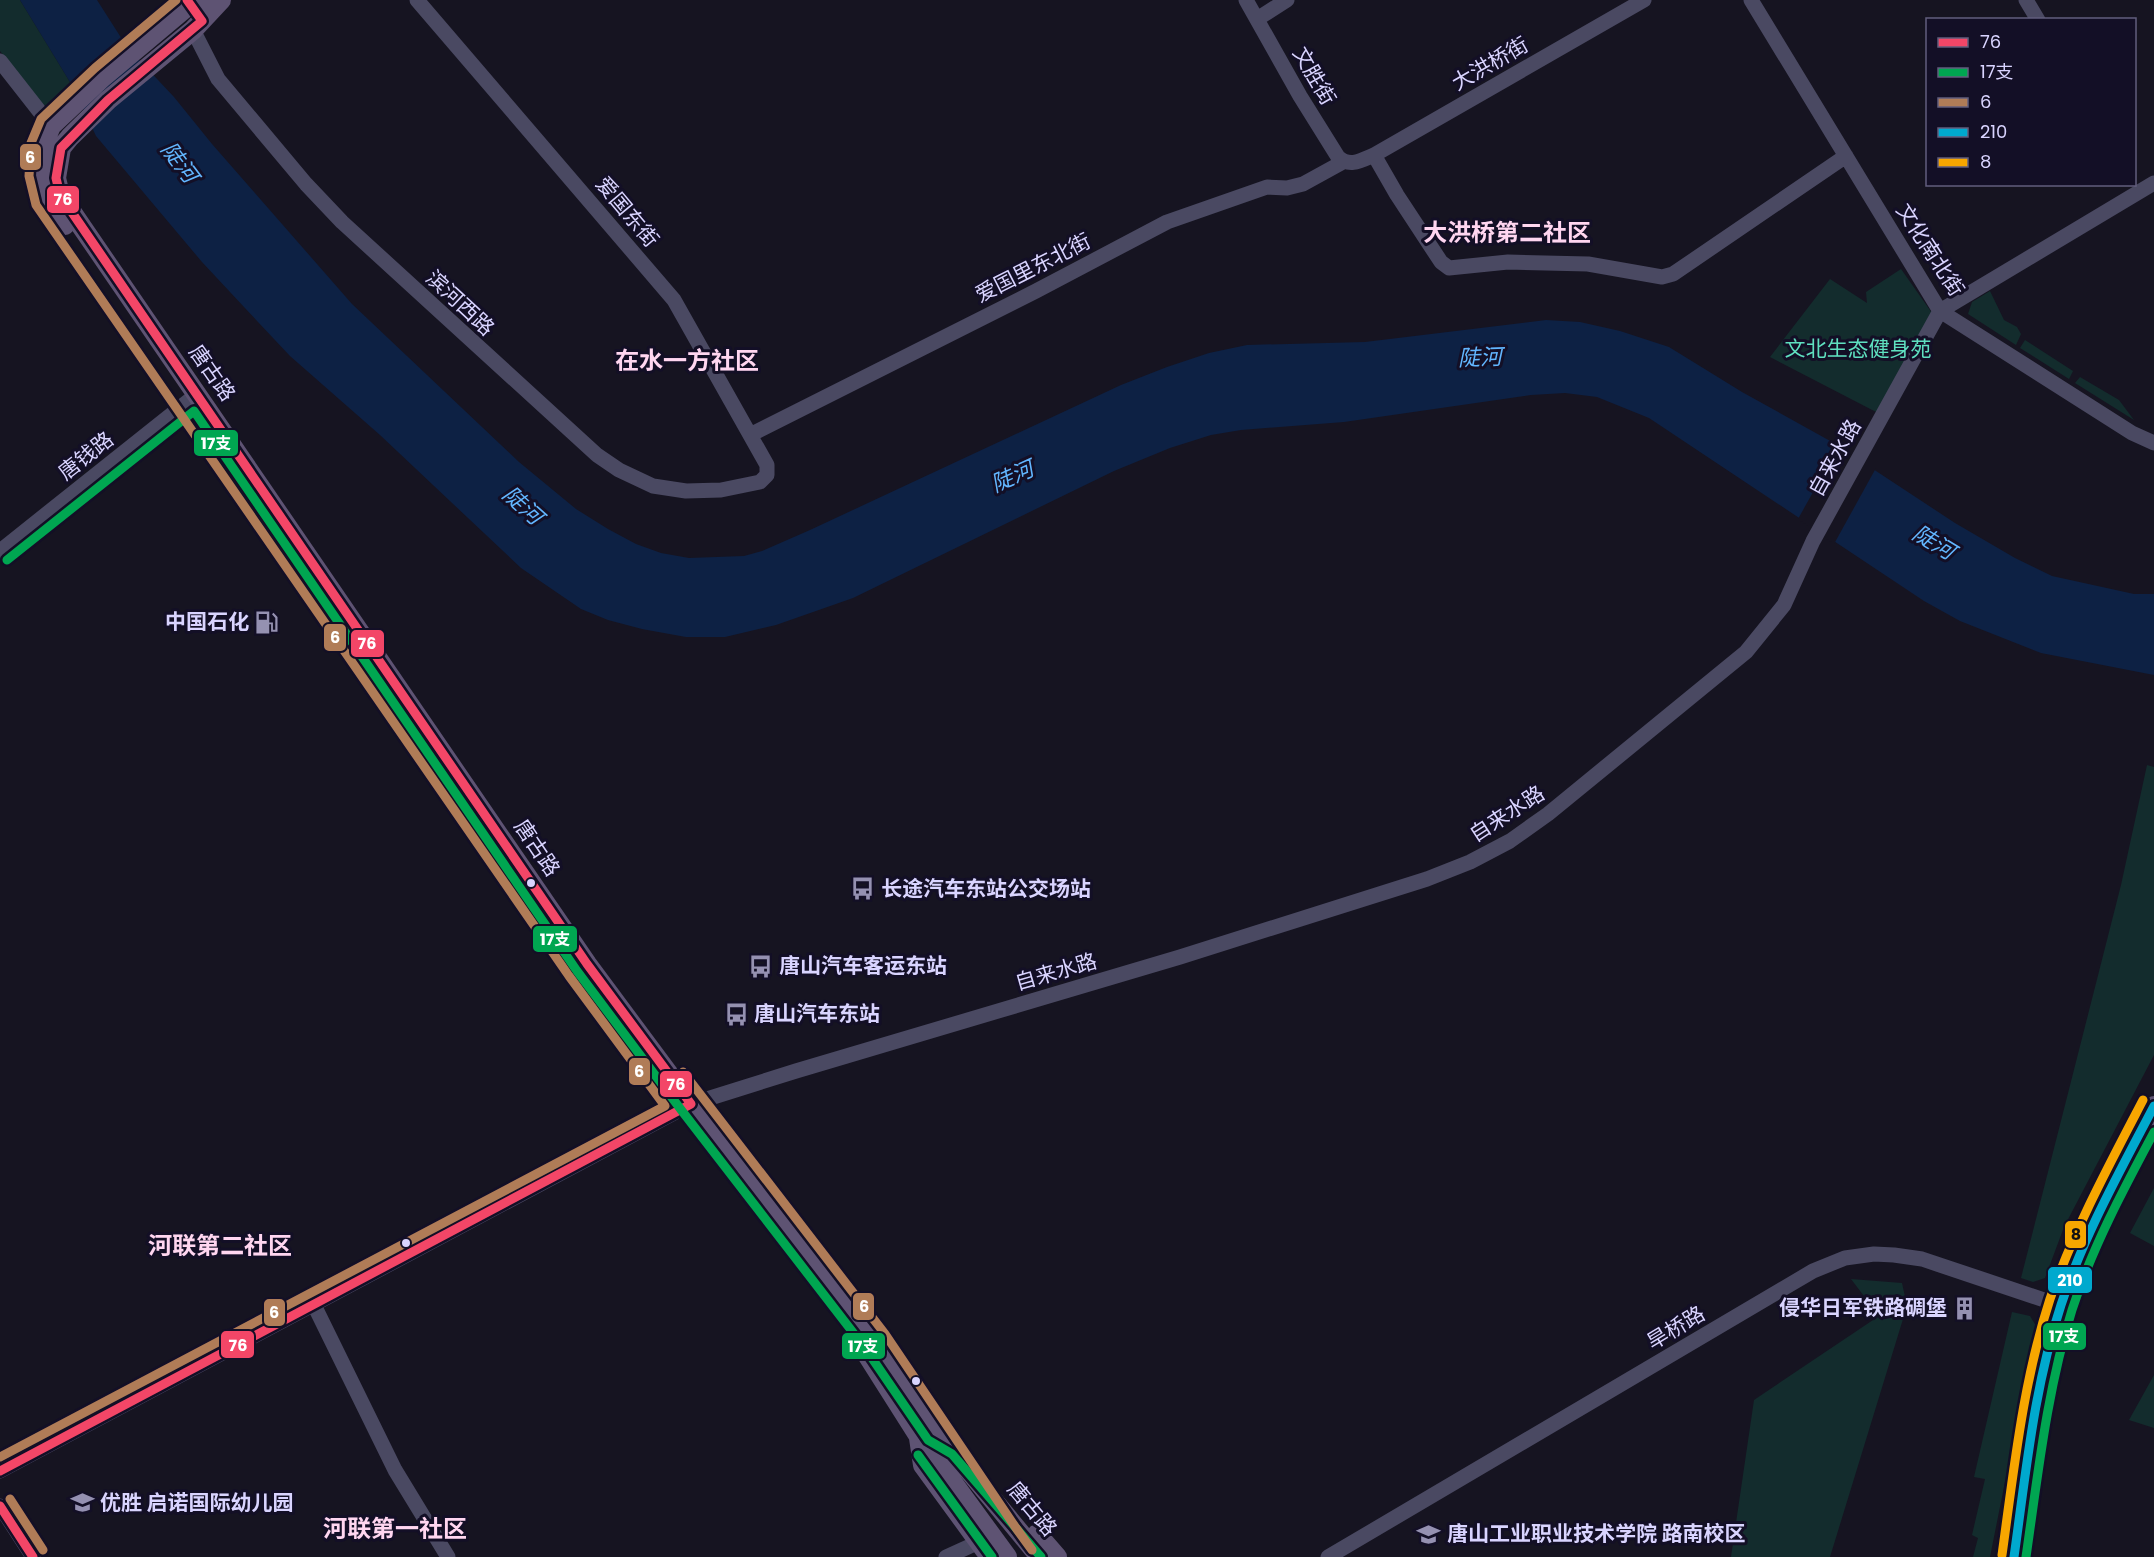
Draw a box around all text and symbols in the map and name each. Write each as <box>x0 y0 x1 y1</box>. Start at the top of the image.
legend <box>1926 18 2136 186</box>
text: 76 <box>1980 29 2001 54</box>
street label: 大洪桥街 <box>1446 30 1533 97</box>
street label: 文胜街 <box>1286 41 1343 110</box>
text: 17支 <box>1980 59 2014 84</box>
text: 6 <box>1980 89 1991 114</box>
text: 210 <box>1980 119 2007 144</box>
water label: 陡河 <box>154 135 208 192</box>
line badge: 6 <box>19 143 42 171</box>
text: 6 <box>25 146 35 169</box>
text: 8 <box>1980 149 1991 174</box>
street label: 爱国东街 <box>589 170 665 253</box>
line badge: 76 <box>46 185 80 214</box>
text: 76 <box>54 188 72 211</box>
street label: 文化南北街 <box>1890 198 1971 302</box>
district label: 大洪桥第二社区 <box>1423 216 1591 249</box>
street label: 爱国里东北街 <box>970 226 1095 309</box>
street label: 滨河西路 <box>420 263 501 342</box>
park label: 文北生态健身苑 <box>1785 334 1932 363</box>
street label: 唐古路 <box>182 339 242 407</box>
water label: 陡河 <box>1457 341 1507 374</box>
district label: 在水一方社区 <box>615 344 759 377</box>
street label: 自来水路 <box>1802 414 1868 502</box>
street label: 唐钱路 <box>52 425 119 486</box>
line badge: 17支 <box>193 429 239 457</box>
text: 17支 <box>201 432 231 455</box>
water label: 陡河 <box>986 452 1042 500</box>
water label: 陡河 <box>496 479 552 534</box>
water label: 陡河 <box>1907 518 1964 569</box>
place label: 中国石化 <box>165 607 249 636</box>
fuel station icon: 中国石化 <box>254 609 280 635</box>
line badge: 6 <box>323 623 347 652</box>
text: 6 <box>330 626 340 649</box>
line badge: 76 <box>350 629 385 658</box>
text: 76 <box>358 632 376 655</box>
street label: 自来水路 <box>1464 779 1550 849</box>
street label: 唐古路 <box>508 813 567 882</box>
place label: 长途汽车东站公交场站 <box>881 874 1091 903</box>
bus stop icon: 长途汽车东站公交场站 <box>850 876 876 902</box>
unlabelled marker <box>525 877 537 889</box>
line badge: 17支 <box>532 925 578 953</box>
text: 17支 <box>540 928 570 951</box>
street label: 自来水路 <box>1011 946 1100 997</box>
place label: 唐山汽车客运东站 <box>779 951 947 980</box>
bus stop icon: 唐山汽车客运东站 <box>748 953 774 979</box>
place label: 唐山汽车东站 <box>754 999 880 1028</box>
bus stop icon: 唐山汽车东站 <box>723 1001 749 1027</box>
line badge: 6 <box>628 1057 651 1086</box>
text: 6 <box>634 1060 644 1083</box>
line badge: 76 <box>659 1070 693 1098</box>
text: 76 <box>667 1073 685 1096</box>
line badge: 8 <box>2064 1220 2087 1249</box>
text: 8 <box>2071 1223 2081 1246</box>
district label: 河联第二社区 <box>148 1229 292 1262</box>
unlabelled marker <box>400 1237 412 1249</box>
line badge: 210 <box>2047 1266 2093 1294</box>
text: 210 <box>2057 1269 2083 1292</box>
line badge: 6 <box>852 1292 875 1321</box>
place label: 侵华日军铁路碉堡 <box>1779 1293 1947 1322</box>
text: 6 <box>859 1295 869 1318</box>
building icon: 侵华日军铁路碉堡 <box>1952 1295 1978 1321</box>
line badge: 6 <box>263 1298 286 1327</box>
street label: 旱桥路 <box>1641 1299 1710 1356</box>
text: 6 <box>269 1301 279 1324</box>
line badge: 17支 <box>2042 1322 2087 1351</box>
text: 17支 <box>2049 1325 2079 1348</box>
line badge: 76 <box>220 1330 255 1359</box>
line badge: 17支 <box>841 1332 886 1360</box>
text: 76 <box>229 1334 247 1357</box>
text: 17支 <box>848 1335 878 1358</box>
unlabelled marker <box>910 1375 922 1387</box>
street label: 唐古路 <box>1001 1475 1064 1542</box>
place label: 优胜 启诺国际幼儿园 <box>100 1488 293 1517</box>
school or university icon: 优胜 启诺国际幼儿园 <box>69 1490 95 1516</box>
district label: 河联第一社区 <box>323 1512 467 1545</box>
place label: 唐山工业职业技术学院 路南校区 <box>1447 1519 1745 1548</box>
school or university icon: 唐山工业职业技术学院 路南校区 <box>1416 1521 1442 1547</box>

